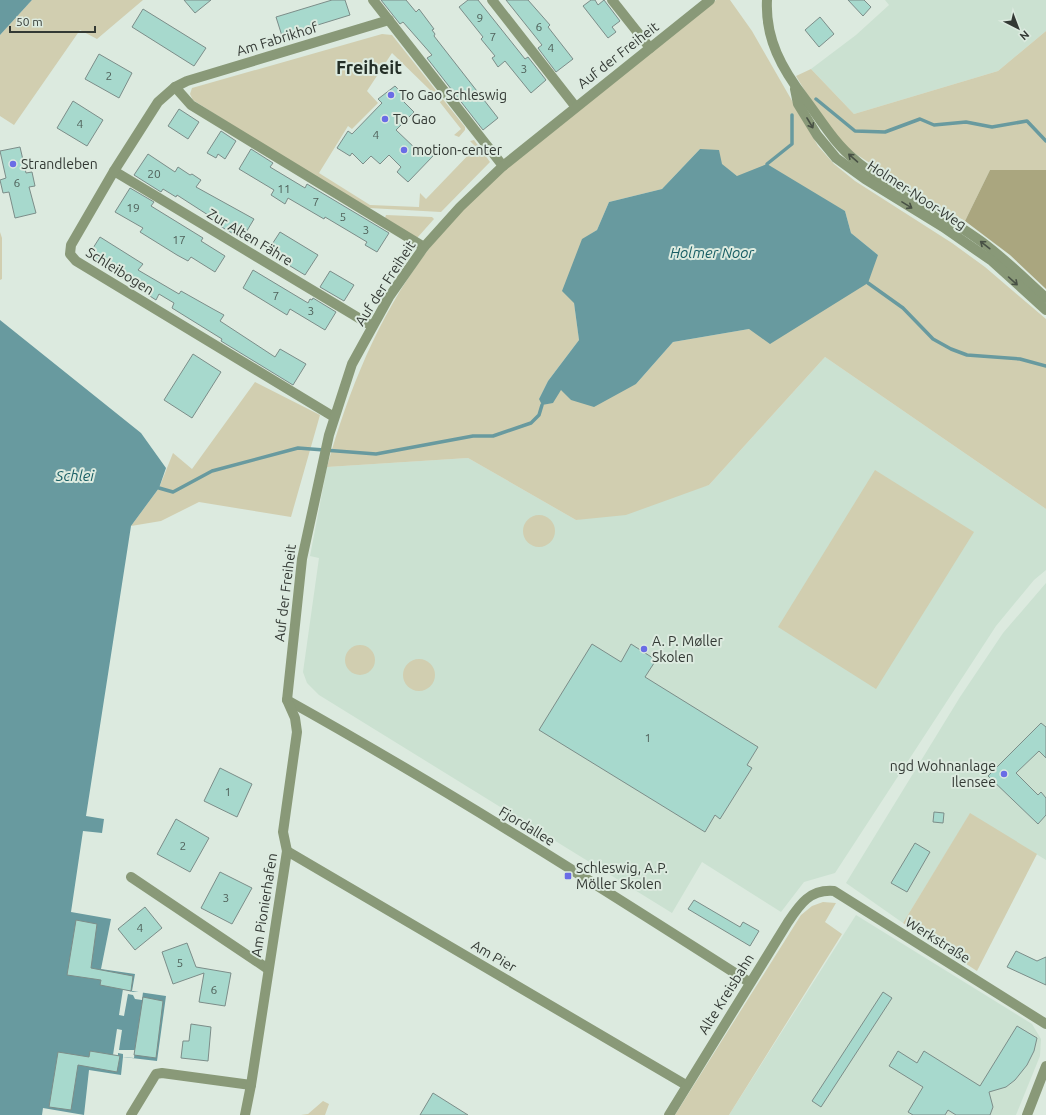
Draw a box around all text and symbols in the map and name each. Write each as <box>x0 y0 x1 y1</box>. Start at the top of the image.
scale bar <box>10 8 95 34</box>
north arrow <box>998 8 1038 48</box>
house number: 9 <box>477 11 483 24</box>
text: 50 m <box>16 15 43 28</box>
street label: Auf der Freiheit <box>574 18 662 92</box>
street label: Am Fabrikhof <box>235 19 320 59</box>
house number: 6 <box>536 20 543 33</box>
text: N <box>1018 28 1032 43</box>
house number: 7 <box>490 30 496 43</box>
house number: 4 <box>548 41 555 54</box>
district label: Freiheit <box>336 57 402 77</box>
house number: 3 <box>521 62 527 75</box>
house number: 2 <box>106 69 112 82</box>
place label: To Gao Schleswig <box>399 87 507 103</box>
marker: To Gao Schleswig <box>386 90 396 100</box>
place label: To Gao <box>393 111 436 127</box>
marker: To Gao <box>380 114 390 124</box>
house number: 4 <box>77 117 84 130</box>
one-way arrow <box>806 117 814 129</box>
house number: 4 <box>373 128 380 141</box>
place label: motion-center <box>412 142 503 158</box>
marker: motion-center <box>399 145 409 155</box>
one-way arrow <box>848 154 858 163</box>
place label: Strandleben <box>21 156 98 172</box>
street label: Holmer-Noor-Weg <box>865 157 969 233</box>
marker: Strandleben <box>8 159 18 169</box>
house number: 20 <box>147 167 161 180</box>
house number: 6 <box>14 176 21 189</box>
house number: 11 <box>277 182 291 195</box>
house number: 7 <box>313 195 319 208</box>
house number: 19 <box>126 201 140 214</box>
one-way arrow <box>901 202 913 210</box>
street label: Zur Alten Fähre <box>205 205 295 269</box>
house number: 5 <box>340 210 346 223</box>
house number: 3 <box>363 223 369 236</box>
house number: 17 <box>172 233 186 246</box>
street label: Auf der Freiheit <box>352 237 419 329</box>
one-way arrow <box>980 240 991 249</box>
street label: Schleibogen <box>83 244 157 298</box>
water label: Holmer Noor <box>670 244 755 261</box>
one-way arrow <box>1008 276 1018 285</box>
house number: 7 <box>273 289 279 302</box>
house number: 3 <box>308 304 314 317</box>
water label: Schlei <box>55 467 95 484</box>
street label: Auf der Freiheit <box>271 543 299 643</box>
place label: A. P. Møller Skolen <box>652 633 723 665</box>
marker: A. P. Møller Skolen <box>639 644 649 654</box>
house number: 1 <box>645 731 651 744</box>
place label: ngd Wohnanlage Ilensee <box>890 758 996 790</box>
marker: ngd Wohnanlage Ilensee <box>999 769 1009 779</box>
house number: 1 <box>225 785 231 798</box>
street label: Fjordallee <box>496 803 558 849</box>
house number: 2 <box>180 839 186 852</box>
street label: Am Pionierhafen <box>248 852 280 958</box>
place label: Schleswig, A.P. Möller Skolen <box>576 860 668 892</box>
marker: Schleswig, A.P. Möller Skolen <box>563 871 573 881</box>
house number: 3 <box>223 891 229 904</box>
street label: Werkstraße <box>903 914 973 966</box>
house number: 4 <box>137 921 144 934</box>
street label: Am Pier <box>469 937 520 976</box>
street label: Alte Kreisbahn <box>695 951 757 1037</box>
house number: 5 <box>177 956 183 969</box>
house number: 6 <box>211 983 218 996</box>

